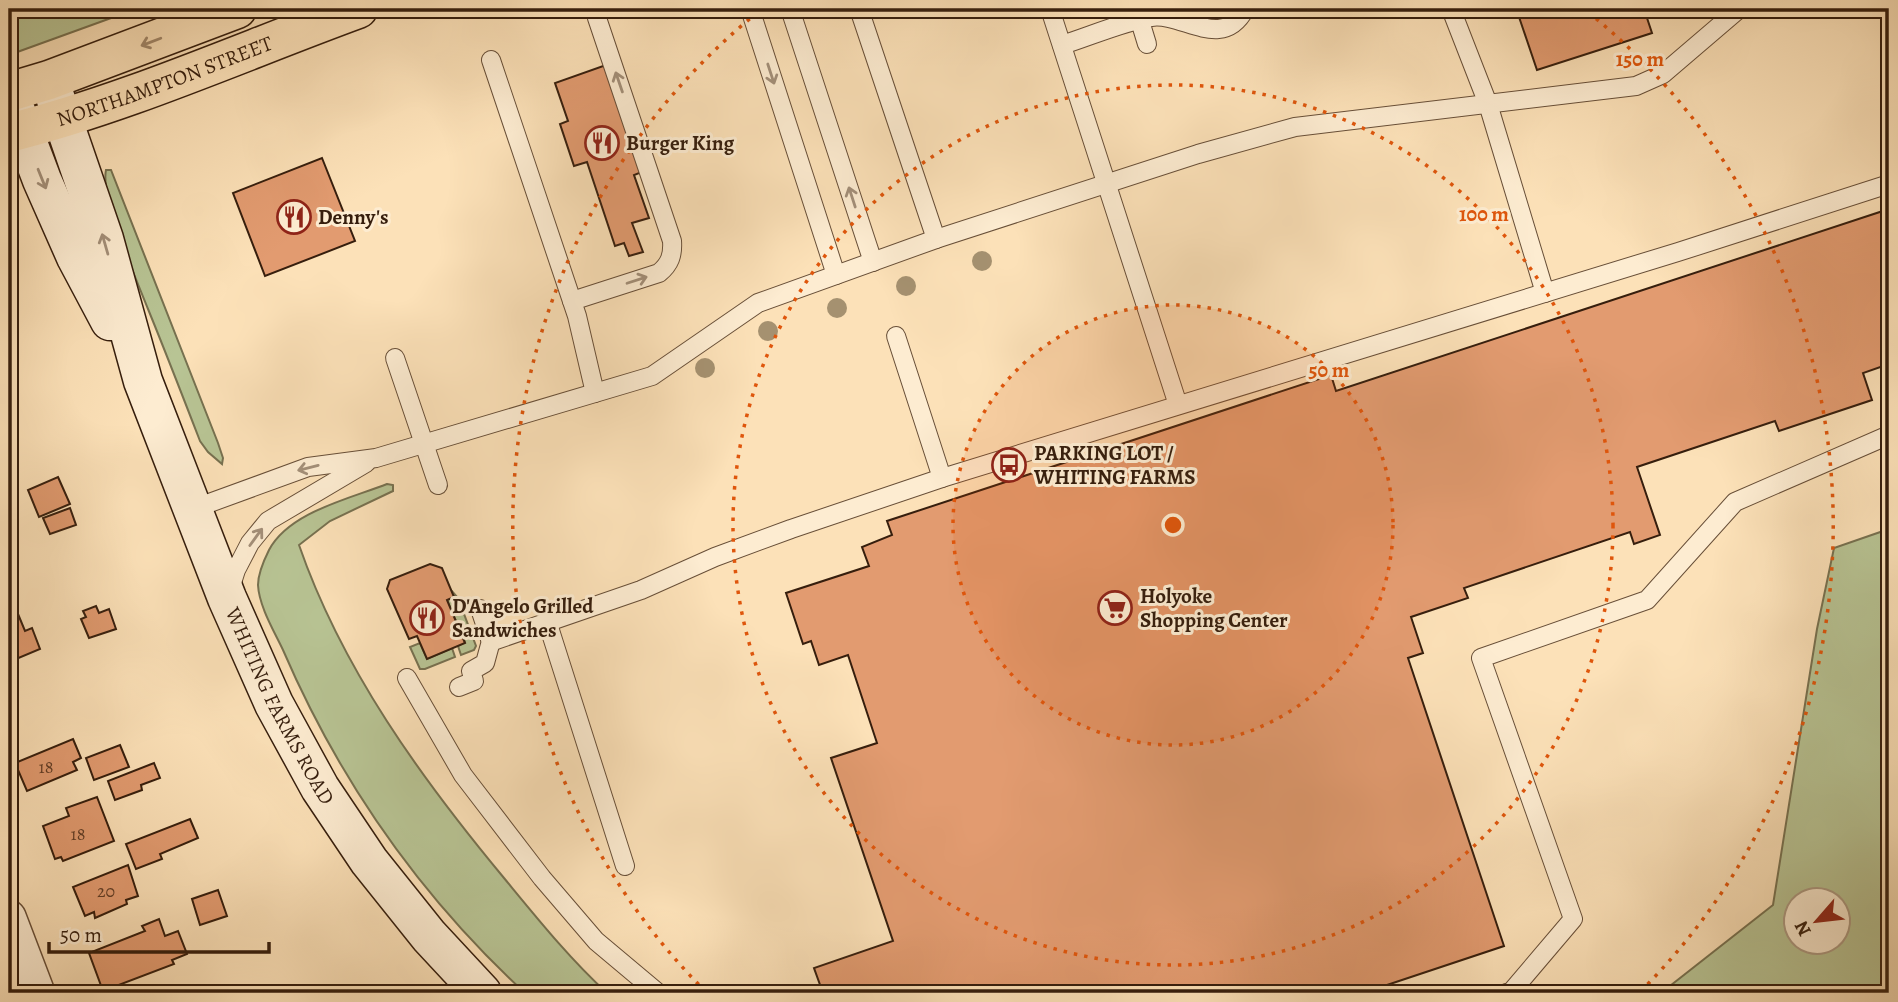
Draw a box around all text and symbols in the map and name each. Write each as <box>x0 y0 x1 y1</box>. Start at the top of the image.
street label: NORTHAMPTON STREET <box>53 29 277 133</box>
one-way arrow <box>140 36 162 49</box>
text: 150 m <box>1616 45 1665 73</box>
one-way arrow <box>766 62 778 84</box>
one-way arrow <box>612 72 624 94</box>
restaurant icon: Burger King <box>583 124 621 162</box>
place label: Burger King <box>626 129 735 157</box>
one-way arrow <box>37 167 50 189</box>
one-way arrow <box>844 186 857 208</box>
restaurant icon: Denny's <box>275 198 313 236</box>
text: 100 m <box>1459 200 1509 228</box>
place label: Denny's <box>318 203 389 231</box>
one-way arrow <box>98 234 111 256</box>
one-way arrow <box>626 273 648 286</box>
text: 50 m <box>1309 356 1350 384</box>
place label: PARKING LOT / WHITING FARMS <box>1033 439 1196 491</box>
bus stop icon: PARKING LOT / WHITING FARMS <box>990 446 1028 484</box>
one-way arrow <box>297 462 320 475</box>
centre of rings <box>1161 513 1185 537</box>
one-way arrow <box>249 528 263 547</box>
place label: Holyoke Shopping Center <box>1140 582 1288 634</box>
supermarket icon: Holyoke Shopping Center <box>1096 589 1134 627</box>
place label: D'Angelo Grilled Sandwiches <box>452 592 594 644</box>
restaurant icon: D'Angelo Grilled Sandwiches <box>408 599 446 637</box>
street label: WHITING FARMS ROAD <box>218 602 341 810</box>
house number: 18 <box>39 755 53 779</box>
house number: 18 <box>71 822 85 846</box>
house number: 20 <box>97 879 115 903</box>
north arrow <box>1783 886 1853 956</box>
scale bar <box>49 911 270 955</box>
text: N <box>1788 916 1818 941</box>
text: 50 m <box>60 921 102 949</box>

